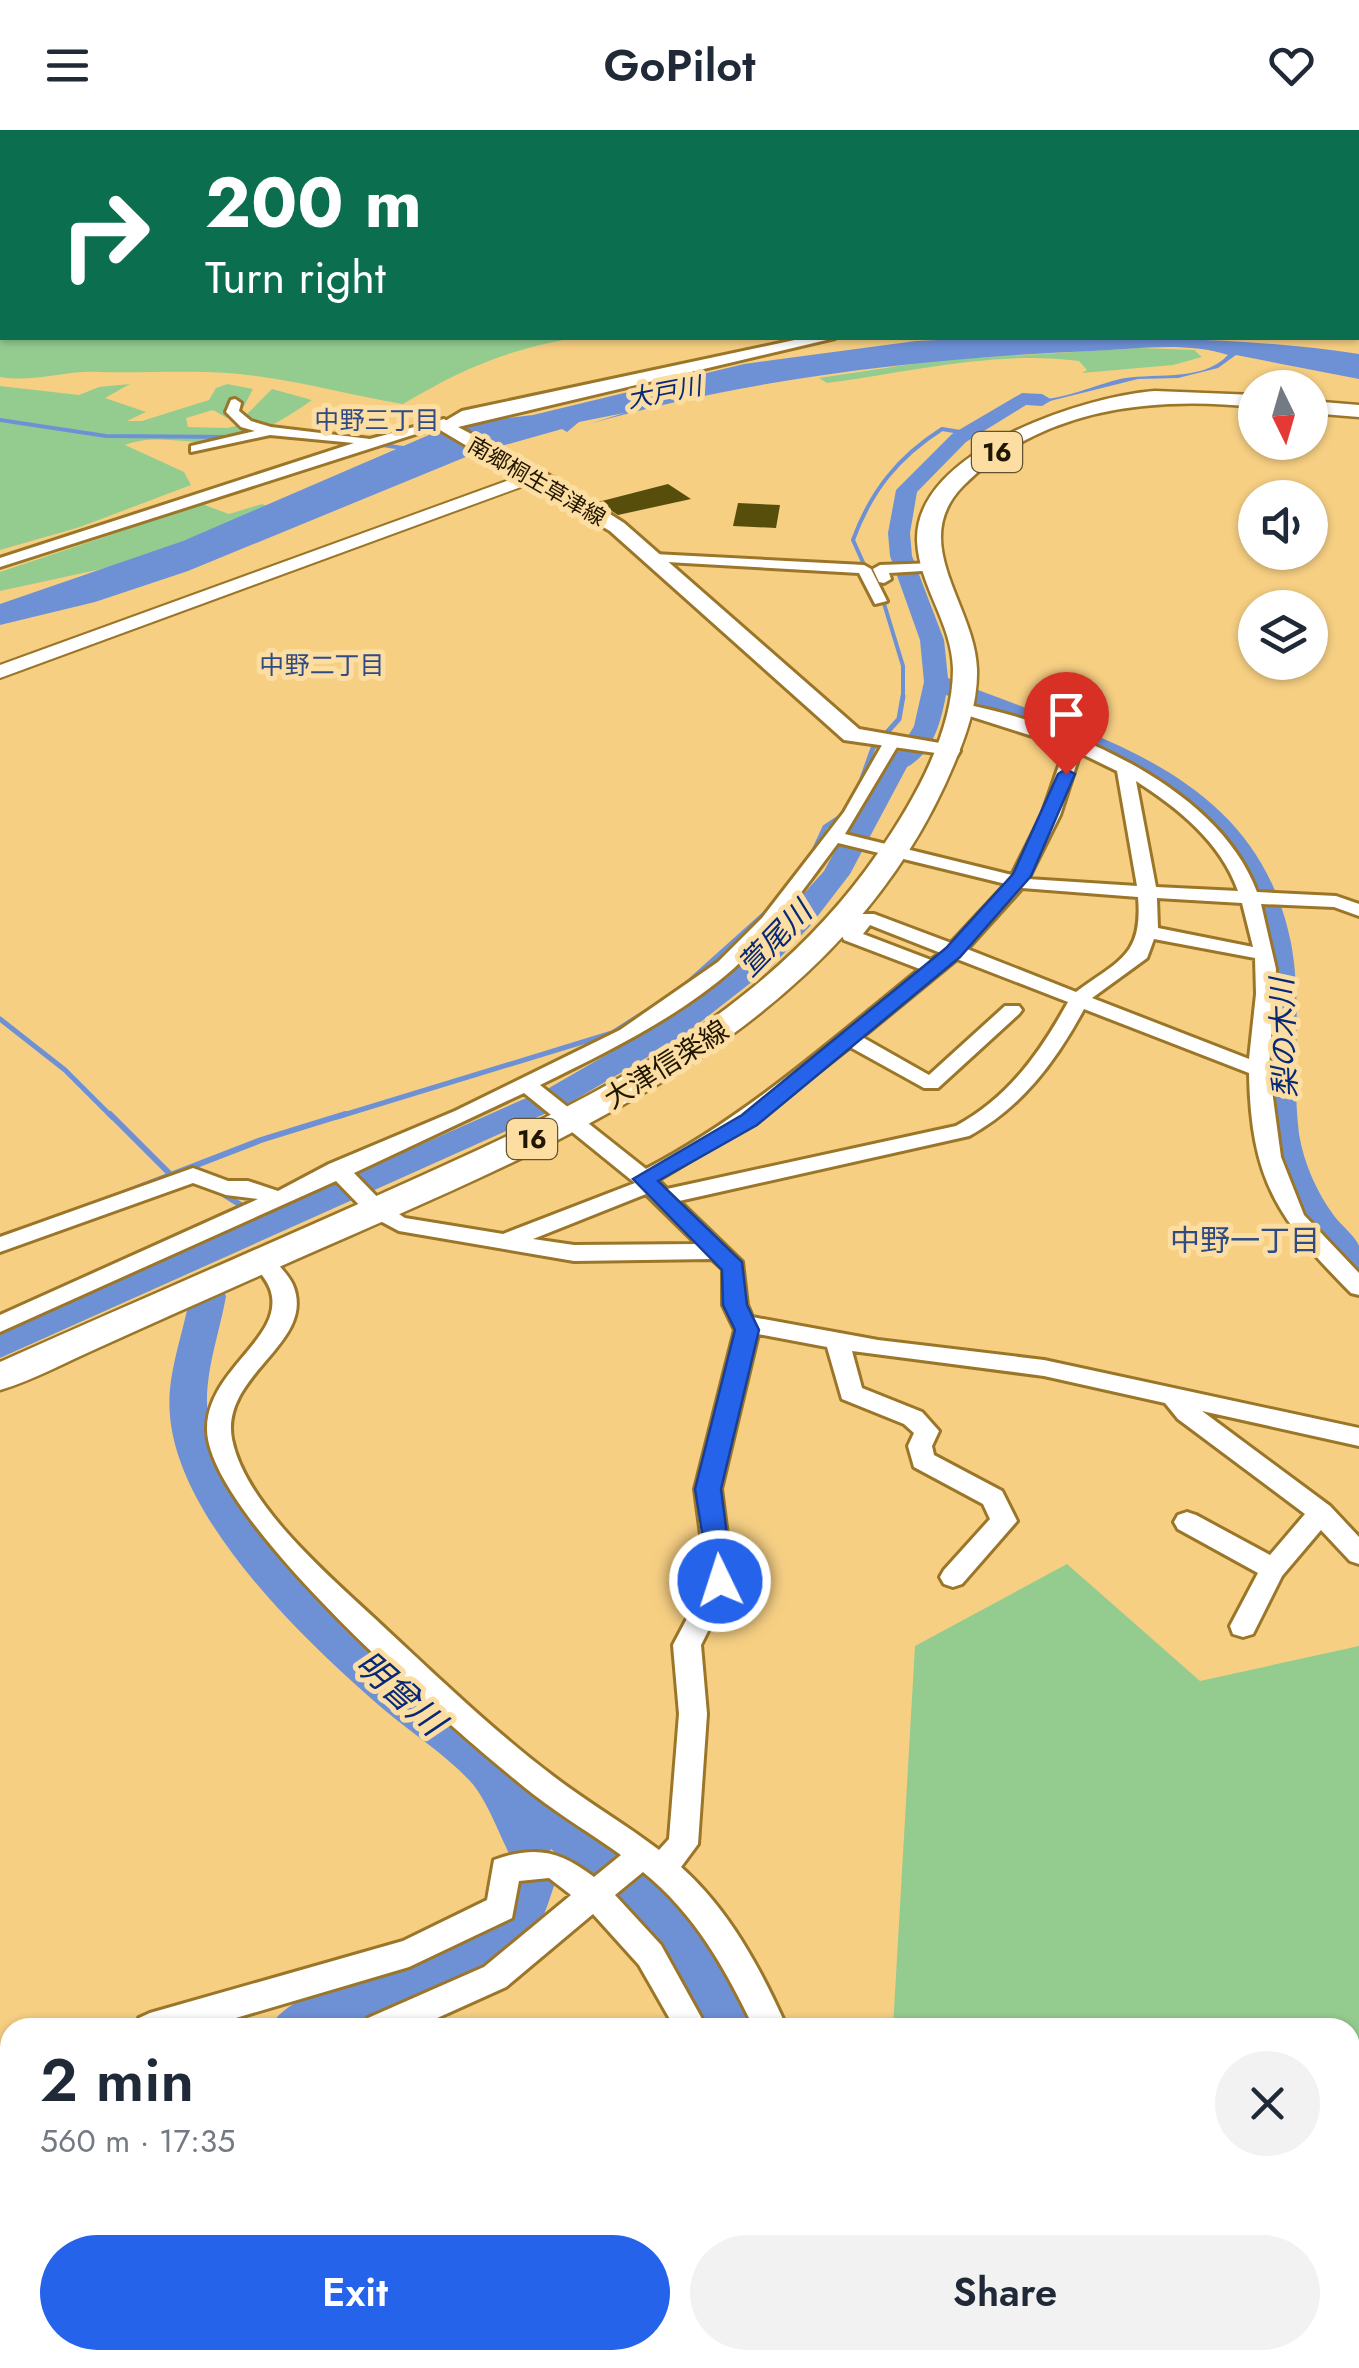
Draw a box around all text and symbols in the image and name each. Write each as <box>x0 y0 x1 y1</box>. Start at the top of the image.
text: GoPilot <box>604 33 755 98</box>
icon: menu <box>40 38 95 93</box>
icon: heart <box>1264 38 1319 93</box>
text: 200 m <box>205 152 422 253</box>
icon: right <box>40 170 170 300</box>
text: Turn right <box>205 245 386 310</box>
water label: 大戸川 <box>624 367 707 417</box>
north arrow <box>1238 370 1328 460</box>
map controls <box>1238 370 1328 680</box>
district label: 中野三丁目 <box>314 402 440 438</box>
street label: 南郷桐生草津線 <box>462 429 612 533</box>
road number: 16 <box>972 432 1022 472</box>
button: sound <box>1238 480 1328 570</box>
button: layers <box>1238 590 1328 680</box>
district label: 中野二丁目 <box>259 647 385 683</box>
pin <box>1024 672 1109 775</box>
icon: arrive <box>1039 687 1094 742</box>
water label: 萱尾川 <box>728 889 823 986</box>
water label: 梨の木川 <box>1260 974 1307 1099</box>
street label: 大津信楽線 <box>596 1010 736 1119</box>
road number: 16 <box>507 1119 557 1159</box>
district label: 中野一丁目 <box>1170 1219 1320 1262</box>
position arrow <box>668 1529 772 1633</box>
water label: 明曾川 <box>344 1639 459 1749</box>
text: 2 min <box>40 2037 194 2124</box>
button: close <box>1215 2051 1320 2156</box>
text: 560 m · 17:35 <box>40 2118 235 2164</box>
button: Exit <box>40 2235 670 2350</box>
button: Share <box>690 2235 1320 2350</box>

